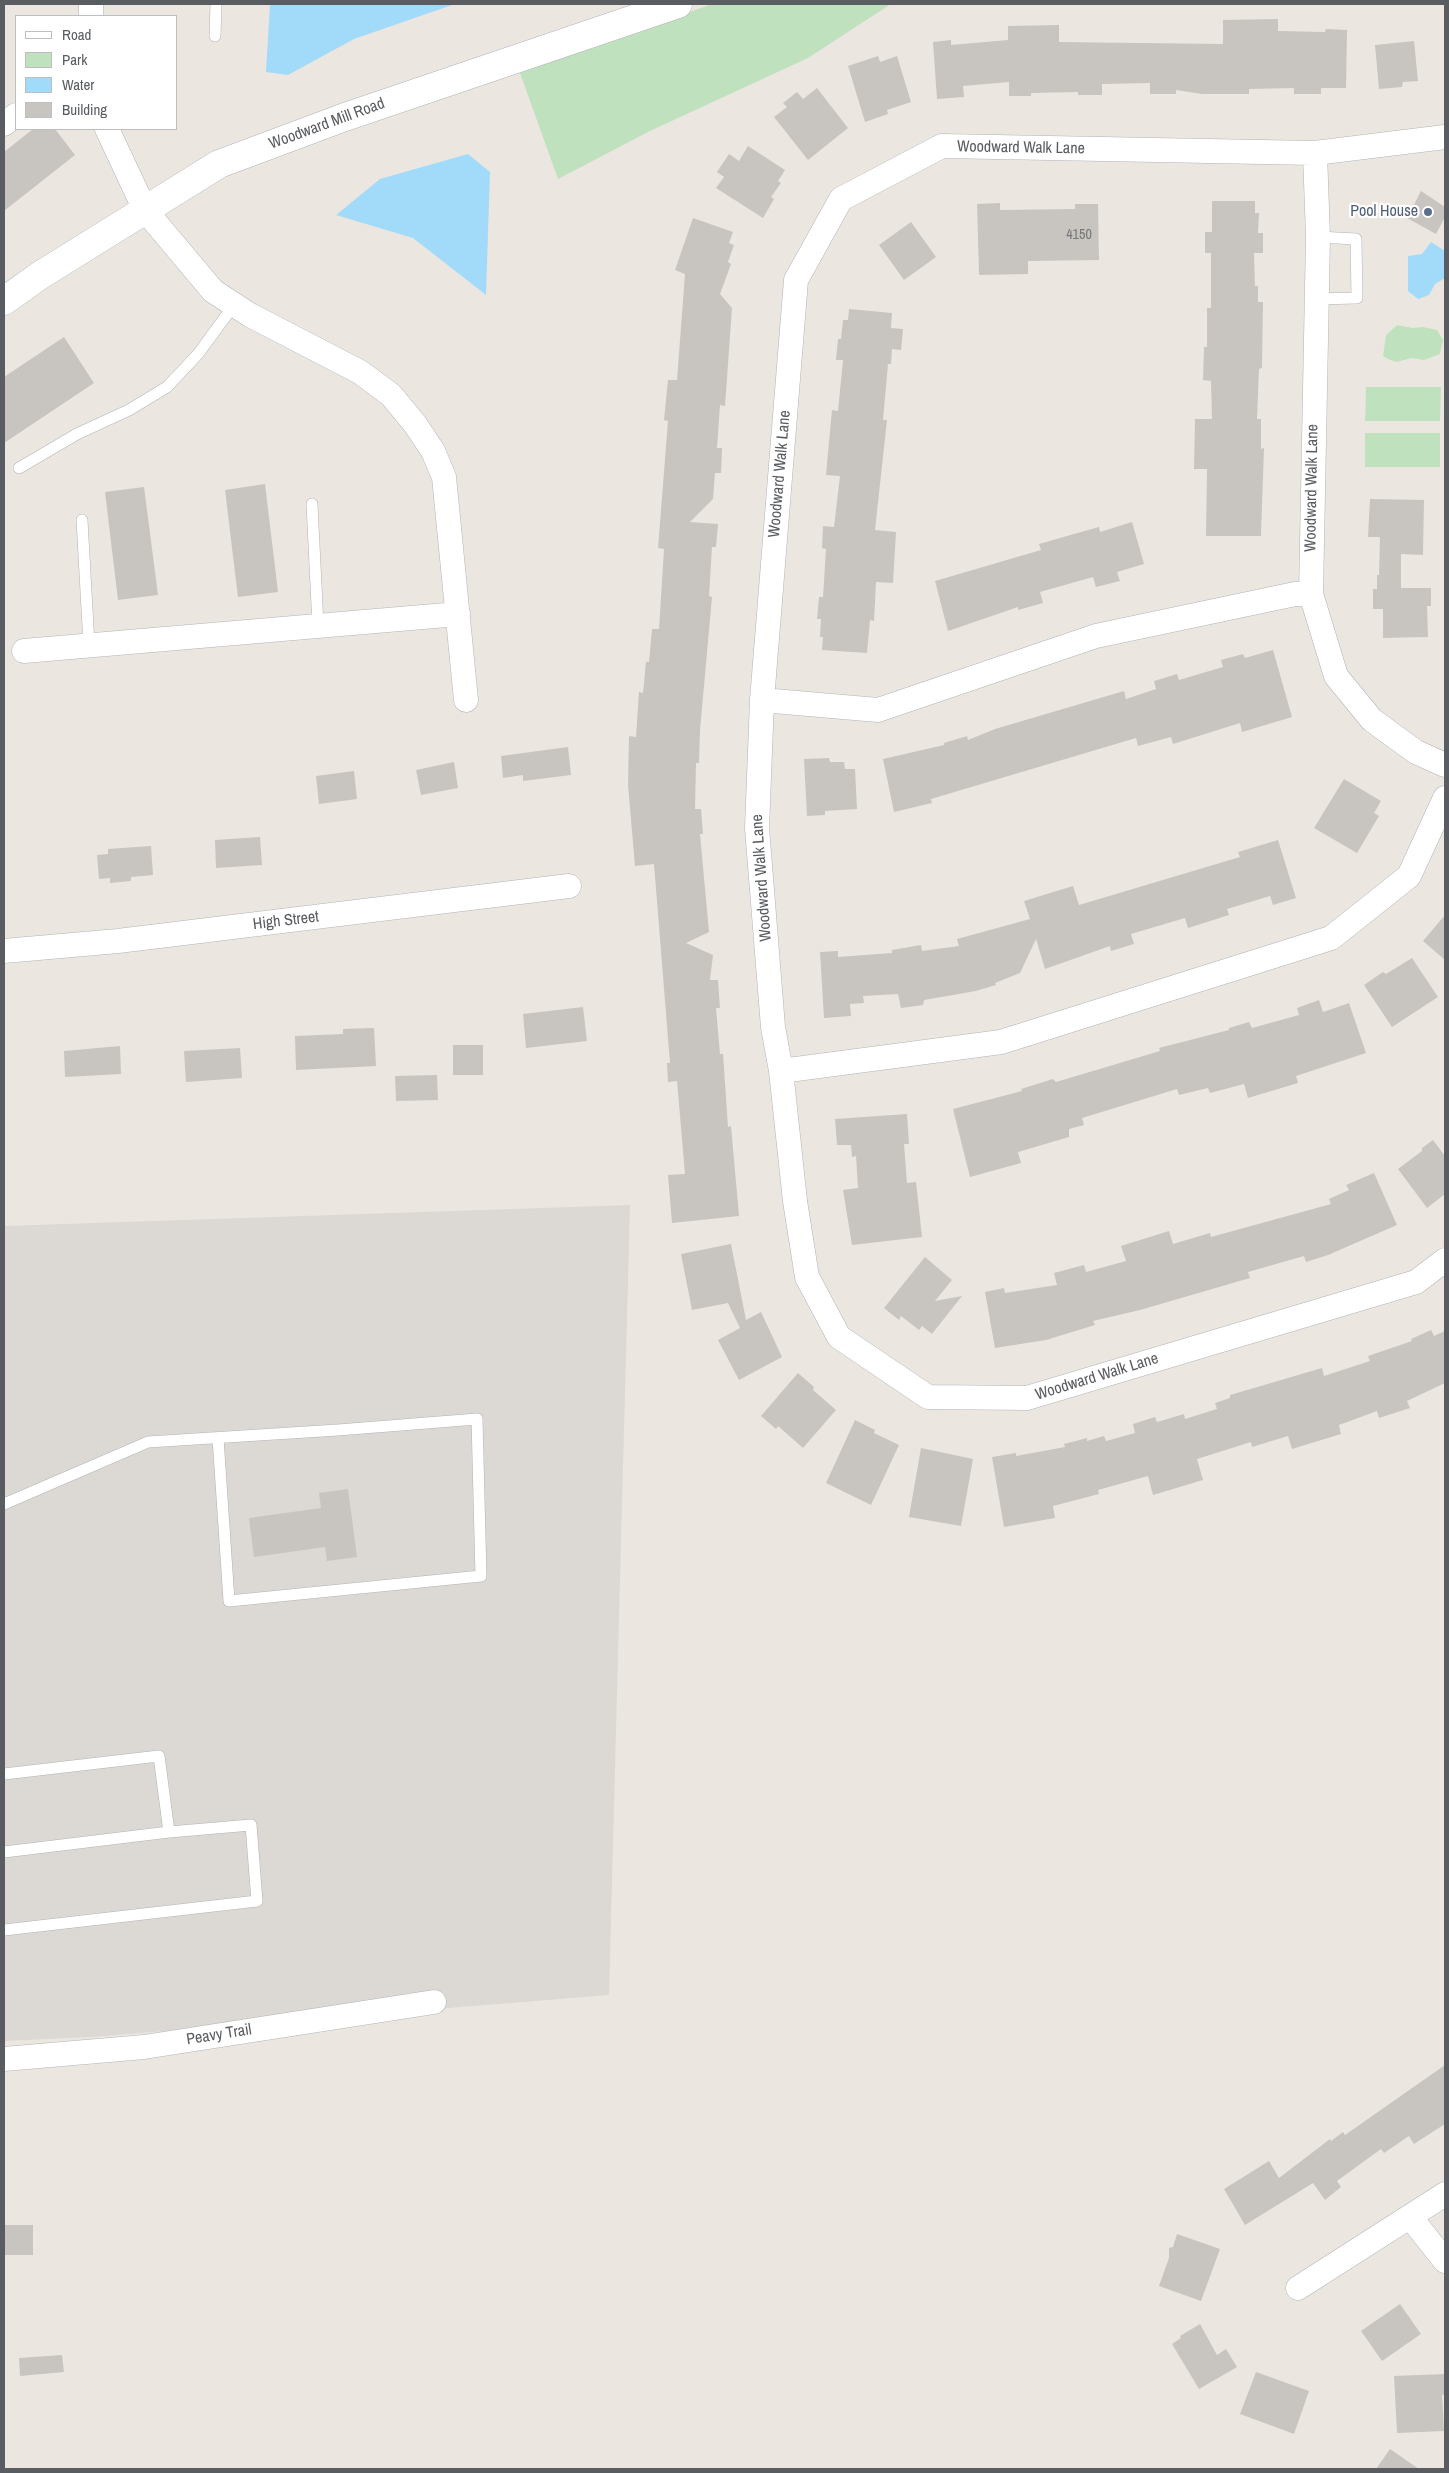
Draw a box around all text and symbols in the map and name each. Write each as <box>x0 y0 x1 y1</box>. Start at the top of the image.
legend <box>15 15 178 130</box>
text: Road <box>62 24 91 45</box>
text: Park <box>62 49 87 70</box>
text: Water <box>62 74 94 95</box>
street label: Woodward Mill Road <box>267 94 387 154</box>
text: Building <box>62 99 107 120</box>
street label: Woodward Walk Lane <box>957 137 1085 159</box>
place label: Pool House <box>1350 202 1418 222</box>
marker: Pool House <box>1422 206 1434 218</box>
house number: 4150 <box>1066 227 1092 243</box>
street label: Woodward Walk Lane <box>765 410 795 538</box>
street label: Woodward Walk Lane <box>1301 424 1323 552</box>
street label: Woodward Walk Lane <box>748 814 776 942</box>
street label: High Street <box>252 907 320 935</box>
street label: Woodward Walk Lane <box>1033 1349 1161 1405</box>
street label: Peavy Trail <box>185 2020 253 2050</box>

